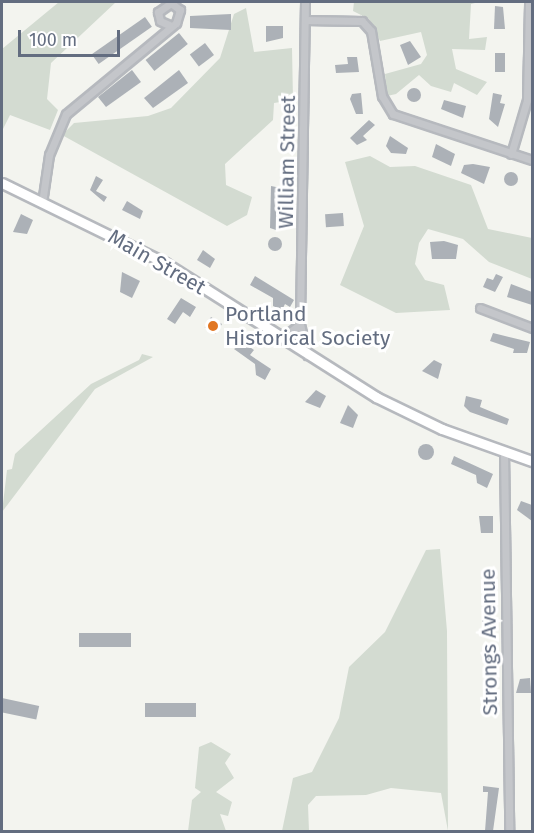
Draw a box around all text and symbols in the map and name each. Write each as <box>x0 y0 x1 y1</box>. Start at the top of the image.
scale bar <box>21 18 123 56</box>
text: 100 m <box>29 29 77 51</box>
street label: William Street <box>273 95 301 229</box>
street label: Main Street <box>104 224 210 300</box>
place label: Portland Historical Society <box>225 301 390 351</box>
marker: Portland Historical Society <box>206 319 220 333</box>
street label: Strongs Avenue <box>475 568 503 716</box>

